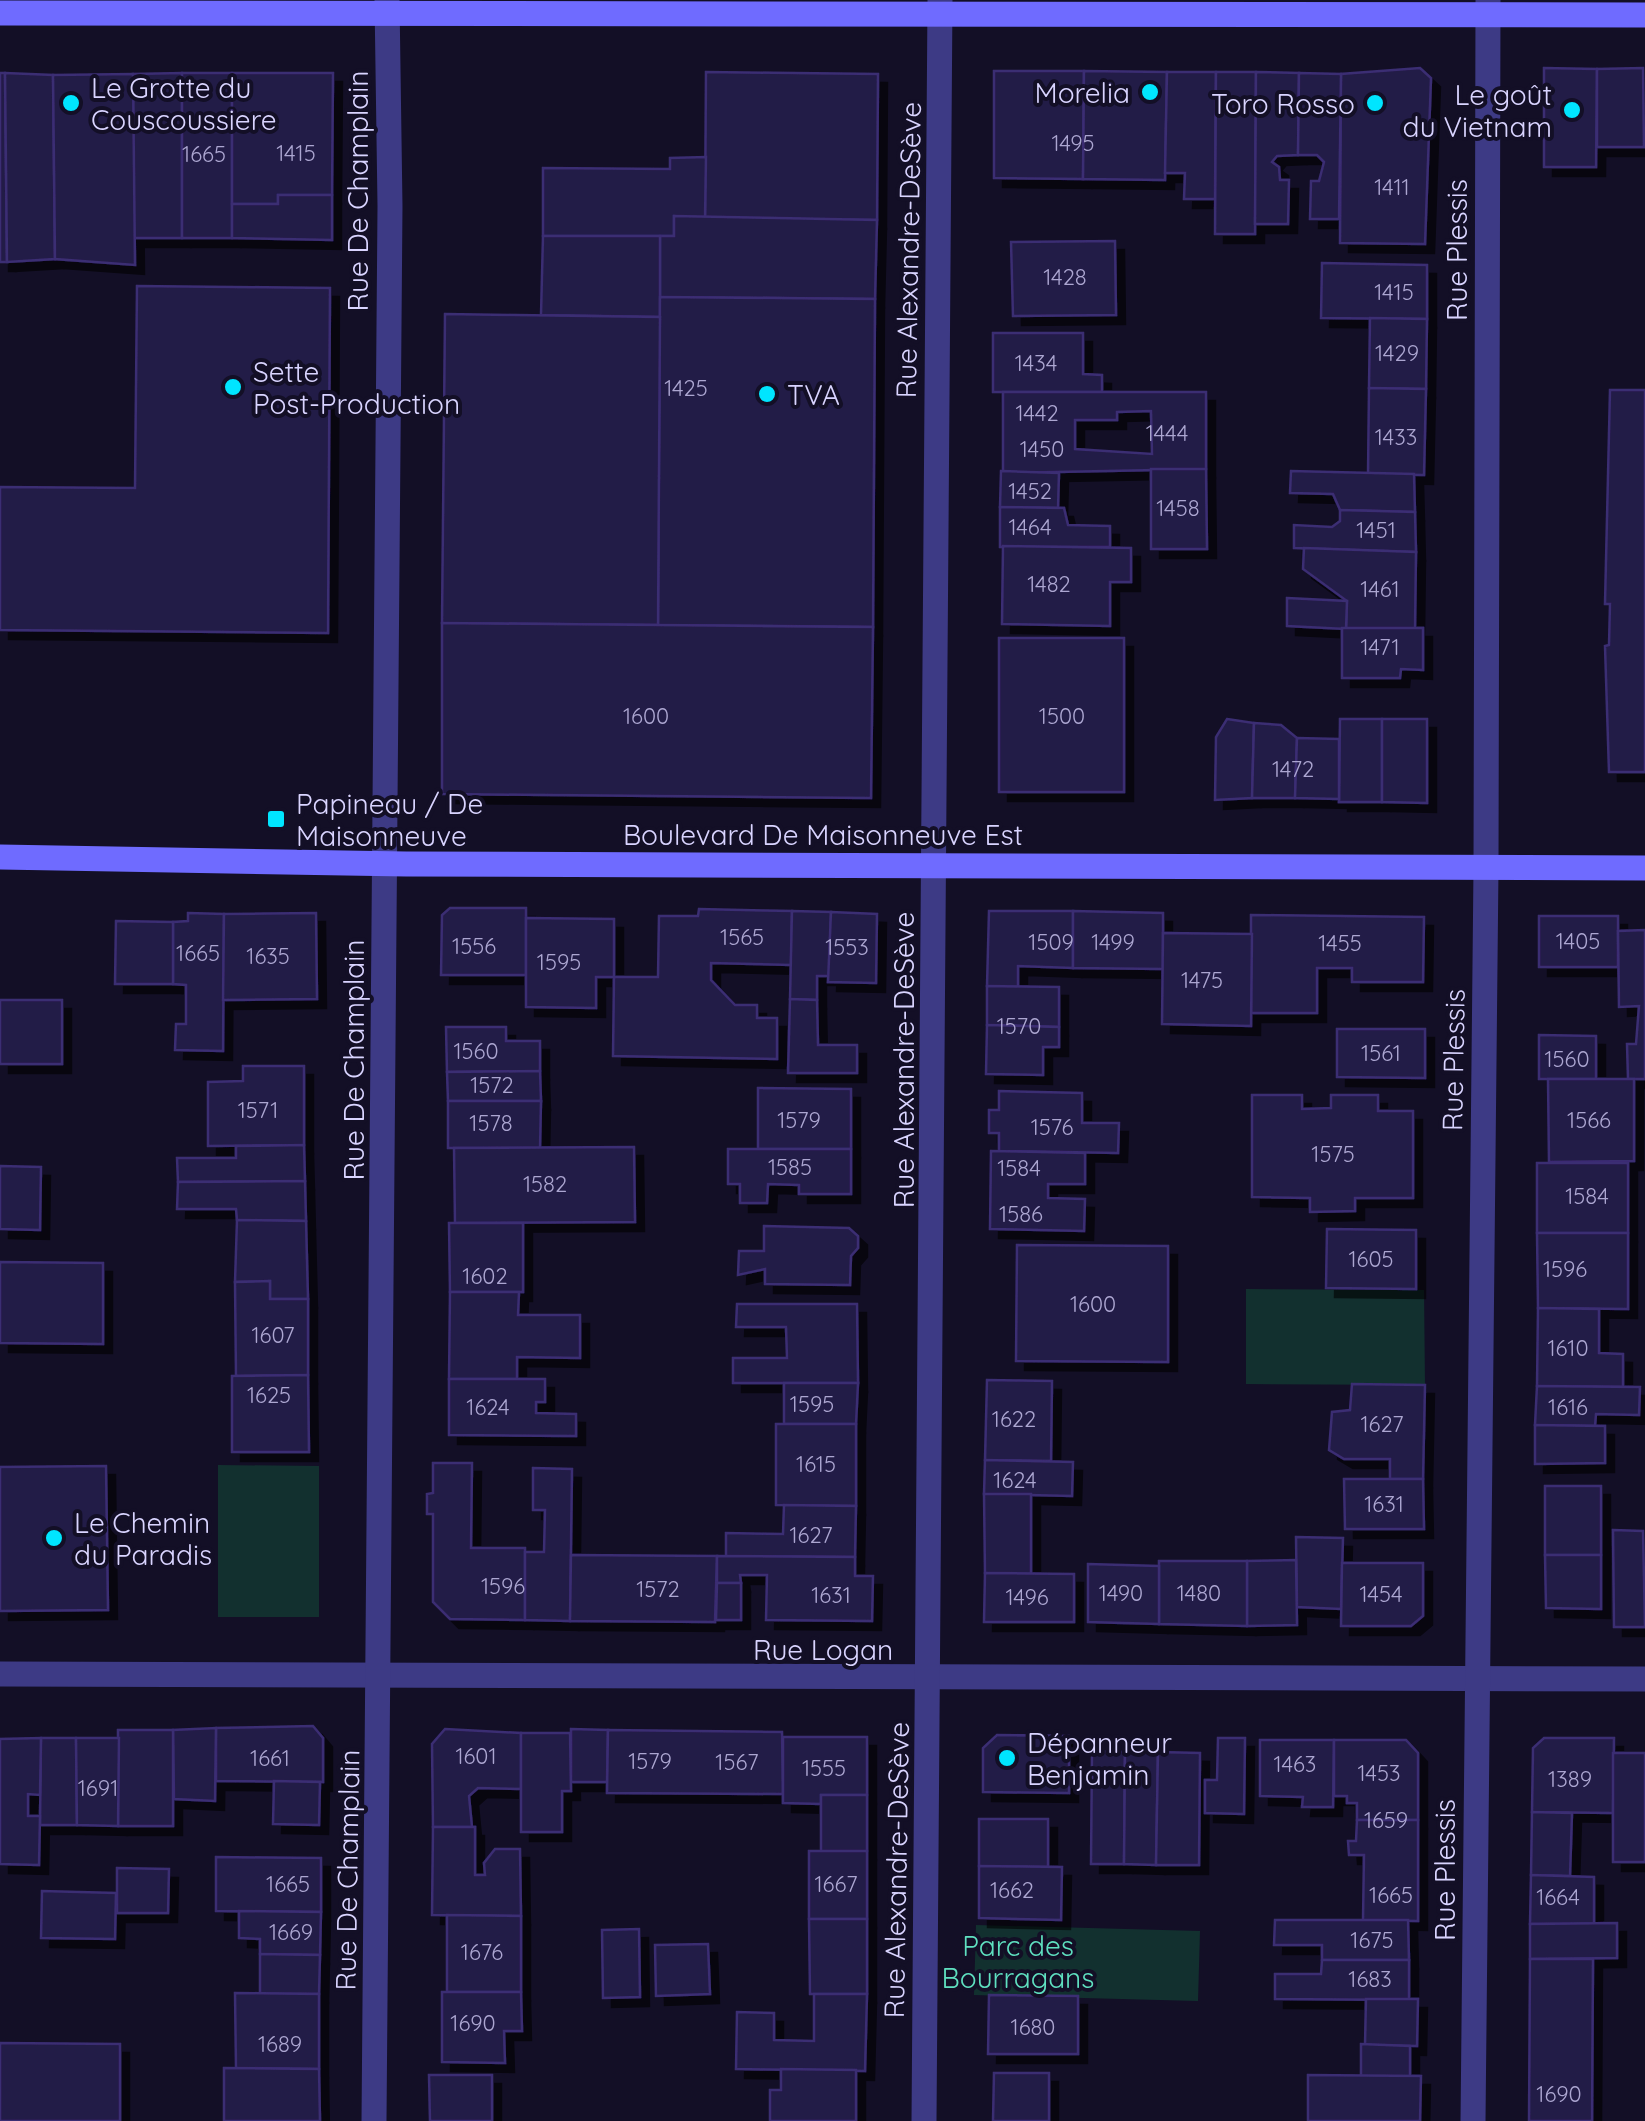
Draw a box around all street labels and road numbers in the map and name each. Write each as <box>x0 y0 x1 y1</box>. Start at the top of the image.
street label: Rue De Champlain <box>340 71 375 311</box>
street label: Rue Alexandre-DeSève <box>888 101 928 399</box>
street label: Rue Plessis <box>1439 179 1474 321</box>
street label: Boulevard De Maisonneuve Est <box>623 817 1023 852</box>
street label: Rue Alexandre-DeSève <box>886 912 921 1208</box>
street label: Rue De Champlain <box>336 940 371 1180</box>
street label: Rue Plessis <box>1434 989 1472 1131</box>
street label: Rue Logan <box>753 1632 893 1667</box>
street label: Rue Alexandre-DeSève <box>876 1721 916 2019</box>
street label: Rue De Champlain <box>327 1749 367 1991</box>
street label: Rue Plessis <box>1427 1799 1462 1941</box>

